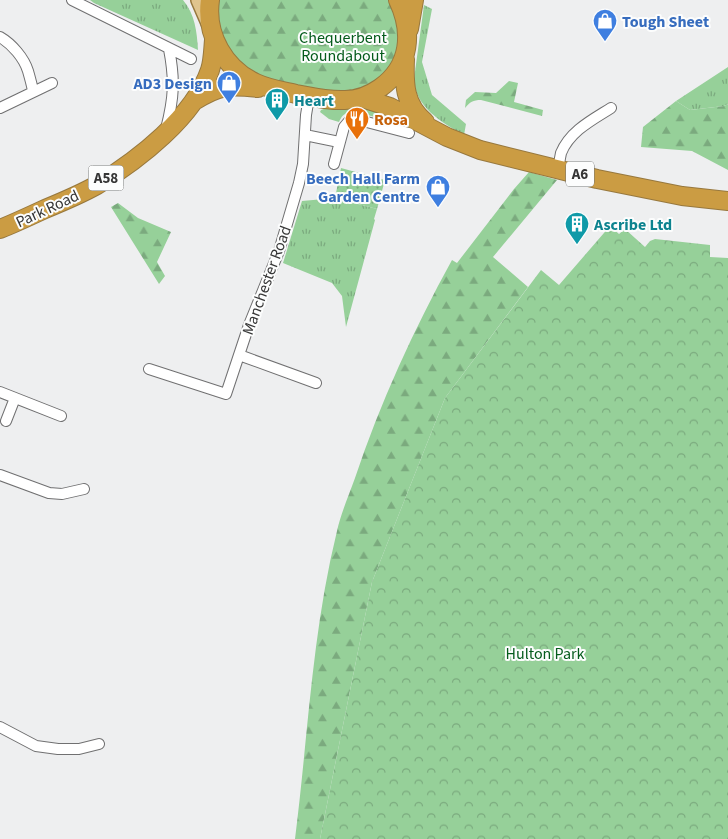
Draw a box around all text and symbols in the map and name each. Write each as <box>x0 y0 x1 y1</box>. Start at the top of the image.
shop icon: Tough Sheet <box>592 8 618 42</box>
place label: Tough Sheet <box>622 11 709 33</box>
park label: Chequerbent Roundabout <box>299 27 387 67</box>
shop icon: AD3 Design <box>216 70 242 104</box>
place label: AD3 Design <box>132 73 212 95</box>
building icon: Heart <box>264 87 290 121</box>
place label: Heart <box>294 90 334 112</box>
restaurant icon: Rosa <box>344 106 370 140</box>
place label: Rosa <box>374 109 408 131</box>
road number: A6 <box>566 162 594 186</box>
road number: A58 <box>88 166 124 190</box>
place label: Beech Hall Farm Garden Centre <box>306 168 420 208</box>
shop icon: Beech Hall Farm Garden Centre <box>425 174 451 208</box>
street label: Park Road <box>12 185 83 233</box>
building icon: Ascribe Ltd <box>564 211 590 245</box>
place label: Ascribe Ltd <box>593 214 672 236</box>
street label: Manchester Road <box>237 223 297 338</box>
park label: Hulton Park <box>506 643 585 665</box>

